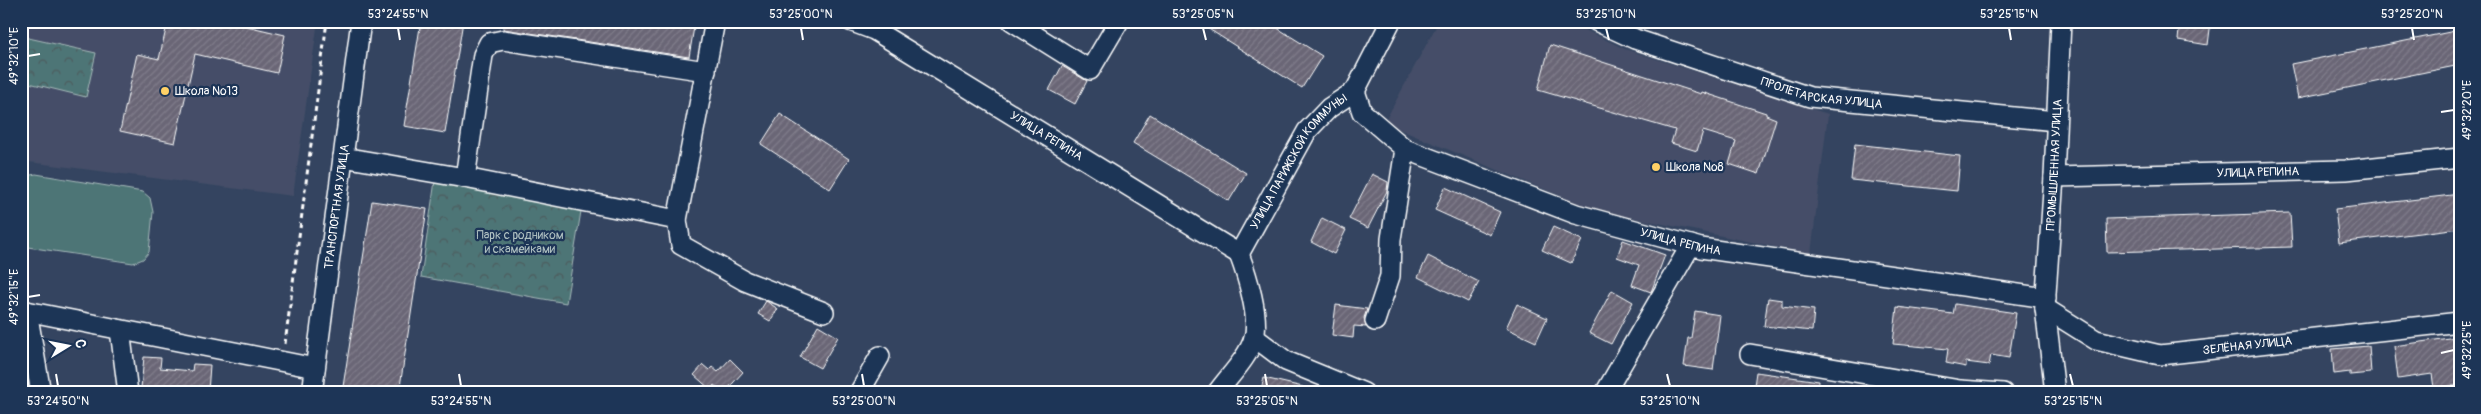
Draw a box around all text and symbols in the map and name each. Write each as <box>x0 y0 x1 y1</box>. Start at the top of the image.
text: 53°24'55"N <box>368 7 428 22</box>
text: 53°25'00"N <box>769 7 833 22</box>
text: 53°25'05"N <box>1172 7 1234 22</box>
text: 53°25'10"N <box>1576 7 1636 22</box>
text: 53°25'15"N <box>1980 7 2038 22</box>
text: 53°25'20"N <box>2381 7 2443 22</box>
text: 49°32'10"E <box>7 27 22 85</box>
street label: ПРОЛЕТАРСКАЯ УЛИЦА <box>1759 74 1883 112</box>
text: 49°32'20"E <box>2460 80 2475 140</box>
place label: Школа №13 <box>175 84 238 99</box>
marker: Школа №13 <box>159 85 171 97</box>
street label: УЛИЦА ПАРИЖСКОЙ КОММУНЫ <box>1247 91 1350 232</box>
street label: ПРОМЫШЛЕННАЯ УЛИЦА <box>2043 99 2065 231</box>
street label: УЛИЦА РЕПИНА <box>1007 108 1086 164</box>
street label: ТРАНСПОРТНАЯ УЛИЦА <box>321 143 353 270</box>
place label: Школа №8 <box>1666 160 1724 175</box>
marker: Школа №8 <box>1650 161 1662 173</box>
street label: УЛИЦА РЕПИНА <box>2216 164 2300 181</box>
street label: УЛИЦА РЕПИНА <box>1638 225 1722 259</box>
park label: Парк с родником и скамейками <box>476 228 564 257</box>
text: 49°32'15"E <box>7 269 22 325</box>
text: 49°32'25"E <box>2460 321 2475 379</box>
north arrow <box>42 322 92 372</box>
street label: ЗЕЛЁНАЯ УЛИЦА <box>2202 333 2293 358</box>
text: С <box>71 338 89 350</box>
text: 53°24'50"N <box>27 394 89 409</box>
text: 53°24'55"N <box>431 394 491 409</box>
text: 53°25'00"N <box>832 394 896 409</box>
text: 53°25'05"N <box>1236 394 1298 409</box>
text: 53°25'10"N <box>1640 394 1700 409</box>
text: 53°25'15"N <box>2044 394 2102 409</box>

